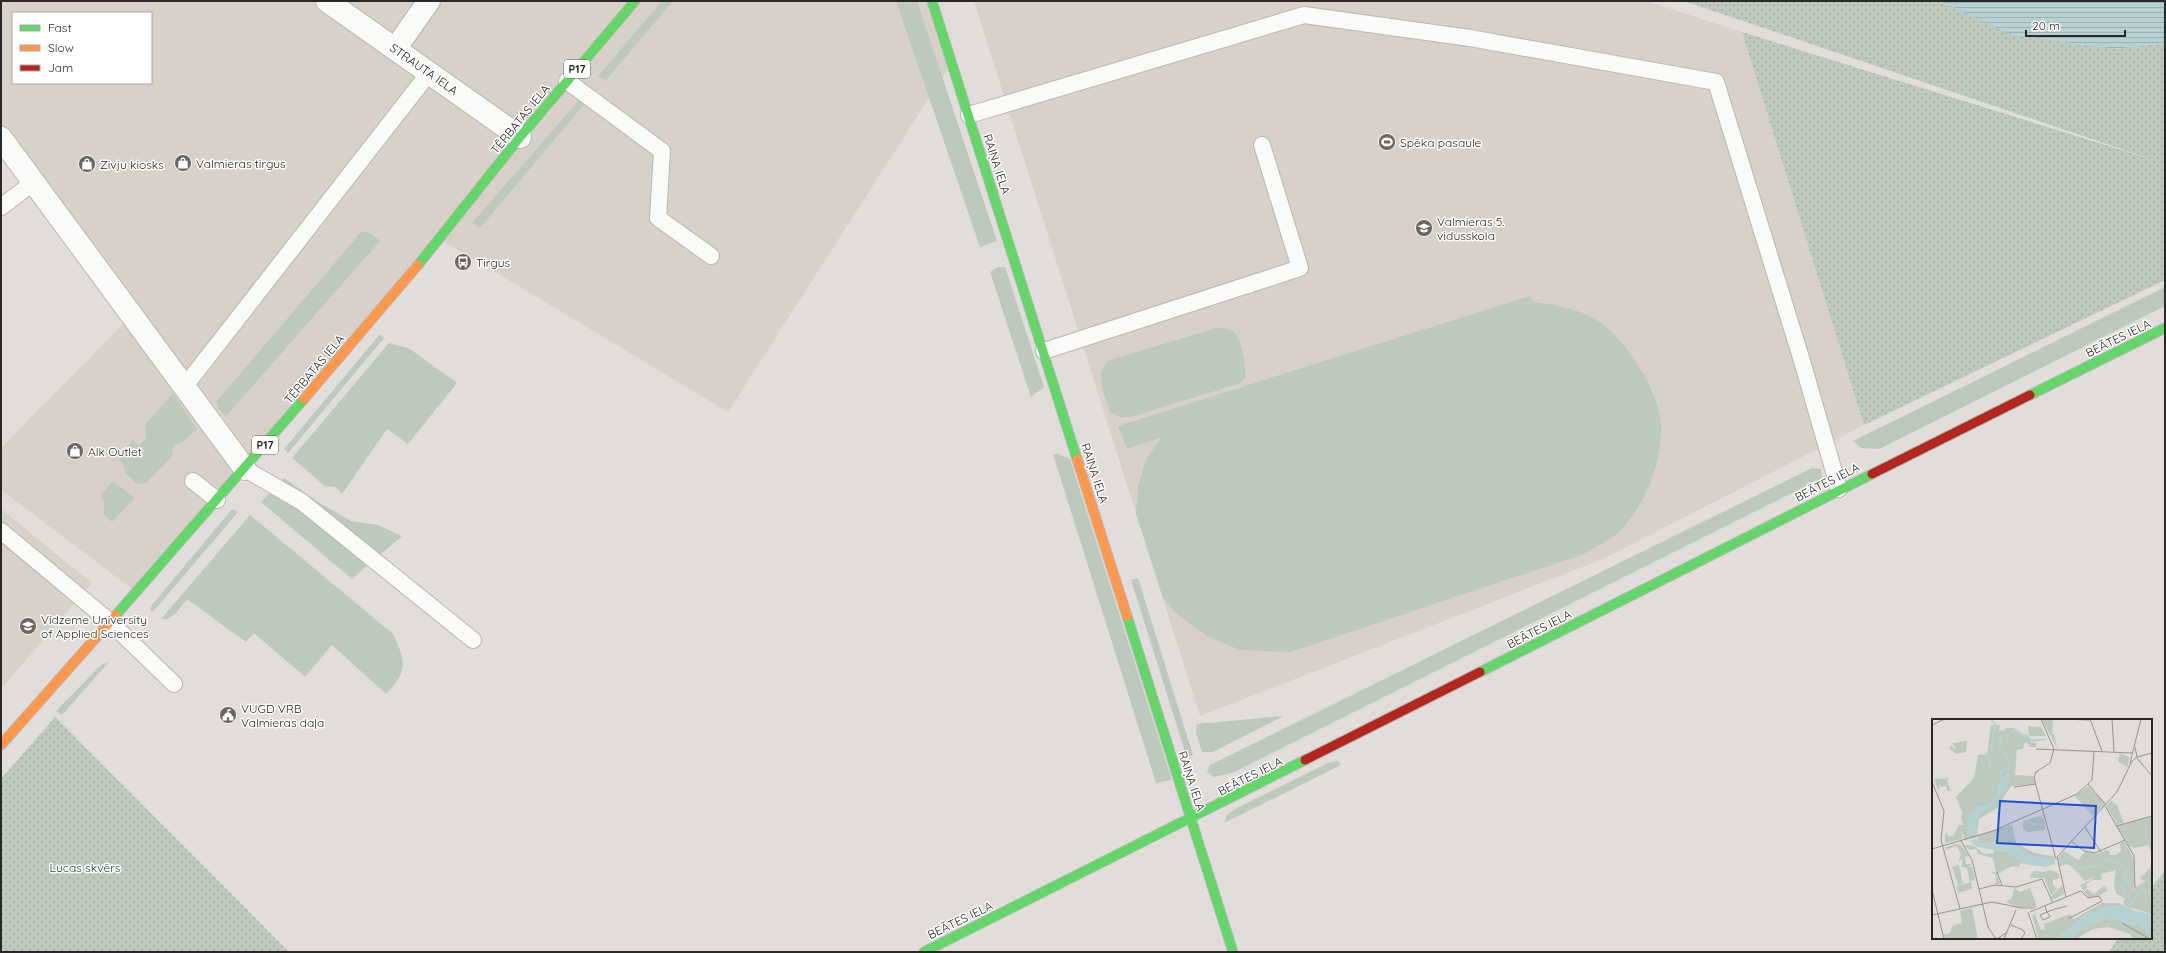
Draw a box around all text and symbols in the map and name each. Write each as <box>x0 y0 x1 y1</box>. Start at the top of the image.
legend <box>12 12 152 84</box>
scale bar <box>2026 12 2125 38</box>
text: 20 m <box>2032 18 2060 33</box>
text: Fast <box>48 20 72 35</box>
text: Slow <box>48 40 74 55</box>
street label: STRAUTA IELA <box>387 40 461 98</box>
text: Jam <box>48 60 73 75</box>
road number: P17 <box>564 60 590 78</box>
street label: TĒRBATAS IELA <box>487 81 553 157</box>
street label: RAIŅA IELA <box>980 132 1014 196</box>
sports icon: Spēka pasaule <box>1377 132 1397 152</box>
place label: Spēka pasaule <box>1400 135 1482 150</box>
shop icon: Valmieras tirgus <box>173 153 193 173</box>
shop icon: Zivju kiosks <box>77 154 97 174</box>
place label: Valmieras tirgus <box>196 156 286 171</box>
place label: Zivju kiosks <box>100 157 164 172</box>
place label: Valmieras 5. vidusskola <box>1437 214 1504 243</box>
school or university icon: Valmieras 5. vidusskola <box>1414 218 1434 238</box>
bus stop icon: Tirgus <box>453 252 473 272</box>
place label: Tirgus <box>476 255 510 270</box>
street label: BEĀTES IELA <box>2083 316 2153 360</box>
street label: TĒRBATAS IELA <box>281 331 347 407</box>
road number: P17 <box>252 436 278 454</box>
shop icon: Alk Outlet <box>65 441 85 461</box>
street label: RAIŅA IELA <box>1078 441 1112 505</box>
place label: Alk Outlet <box>88 444 142 459</box>
street label: BEĀTES IELA <box>1792 459 1862 505</box>
street label: BEĀTES IELA <box>1504 606 1574 652</box>
place label: Vidzeme University of Applied Sciences <box>41 612 149 641</box>
school or university icon: Vidzeme University of Applied Sciences <box>18 616 38 636</box>
place label: VUGD VRB Valmieras daļa <box>241 701 324 730</box>
public building icon: VUGD VRB Valmieras daļa <box>218 705 238 725</box>
inset map <box>1932 719 2152 939</box>
street label: RAIŅA IELA <box>1175 749 1209 813</box>
street label: BEĀTES IELA <box>1215 753 1285 799</box>
park label: Lucas skvērs <box>50 860 121 875</box>
street label: BEĀTES IELA <box>925 898 995 942</box>

